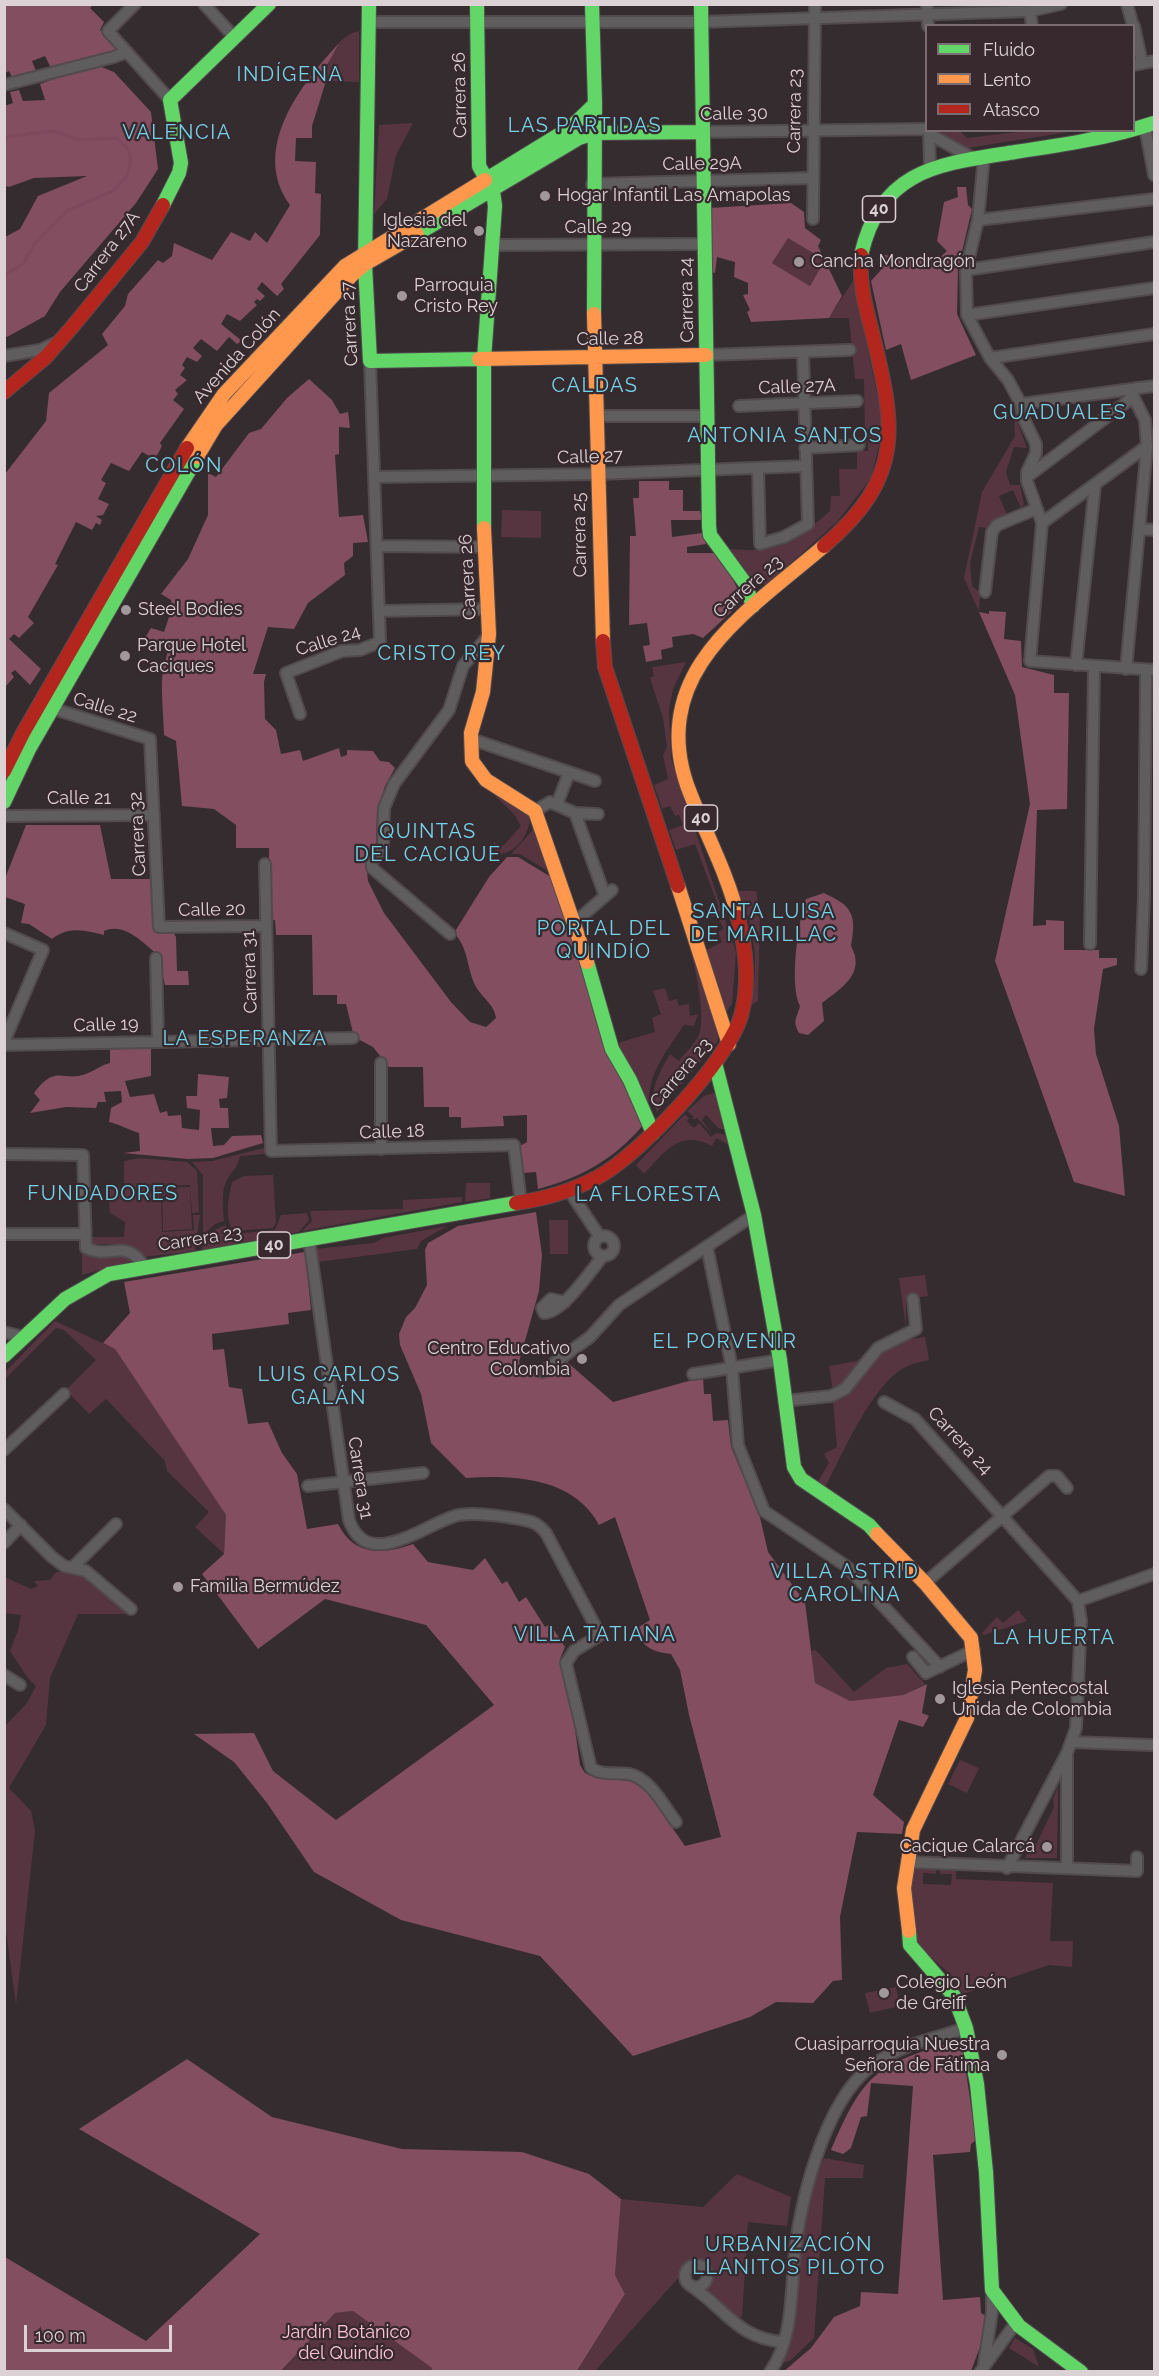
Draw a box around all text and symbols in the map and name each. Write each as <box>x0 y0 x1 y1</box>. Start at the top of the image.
legend <box>925 24 1135 132</box>
text: Fluido <box>983 39 1035 60</box>
street label: Carrera 26 <box>448 52 472 138</box>
district label: INDÍGENA <box>236 63 344 87</box>
street label: Carrera 23 <box>783 68 807 154</box>
text: Lento <box>983 69 1031 90</box>
text: Atasco <box>983 99 1040 120</box>
street label: Calle 30 <box>700 103 768 125</box>
district label: LAS PARTIDAS <box>508 114 662 138</box>
district label: VALENCIA <box>122 121 232 145</box>
street label: Calle 29A <box>662 153 742 175</box>
place label: Hogar Infantil Las Amapolas <box>557 185 790 207</box>
marker: Hogar Infantil Las Amapolas <box>538 189 552 203</box>
road number: 40 <box>862 196 896 222</box>
street label: Carrera 27A <box>69 207 145 297</box>
place label: Iglesia del Nazareno <box>382 210 467 252</box>
street label: Calle 29 <box>564 217 632 239</box>
marker: Iglesia del Nazareno <box>472 224 486 238</box>
place label: Cancha Mondragón <box>811 251 975 273</box>
marker: Cancha Mondragón <box>792 255 806 269</box>
street label: Carrera 24 <box>675 257 699 343</box>
place label: Parroquia Cristo Rey <box>414 275 498 318</box>
street label: Carrera 27 <box>337 281 363 367</box>
marker: Parroquia Cristo Rey <box>395 289 409 303</box>
street label: Avenida Colón <box>189 304 285 408</box>
street label: Calle 28 <box>576 328 644 350</box>
district label: CALDAS <box>552 374 638 398</box>
street label: Calle 27A <box>758 375 836 399</box>
district label: GUADUALES <box>993 401 1127 425</box>
district label: ANTONIA SANTOS <box>687 424 883 448</box>
street label: Calle 27 <box>557 445 623 469</box>
district label: COLÓN <box>145 454 223 478</box>
street label: Carrera 25 <box>568 492 592 578</box>
street label: Carrera 26 <box>455 534 481 620</box>
street label: Carrera 23 <box>709 551 787 623</box>
place label: Steel Bodies <box>138 599 242 621</box>
marker: Steel Bodies <box>119 603 133 617</box>
street label: Calle 24 <box>293 621 363 661</box>
place label: Parque Hotel Caciques <box>137 635 246 678</box>
district label: CRISTO REY <box>378 642 506 666</box>
marker: Parque Hotel Caciques <box>118 649 132 663</box>
street label: Calle 22 <box>70 688 140 728</box>
street label: Calle 21 <box>47 788 111 810</box>
street label: Carrera 32 <box>125 791 151 877</box>
road number: 40 <box>684 805 718 831</box>
district label: QUINTAS DEL CACIQUE <box>354 820 502 867</box>
street label: Calle 20 <box>178 899 246 921</box>
district label: SANTA LUISA DE MARILLAC <box>690 900 838 947</box>
district label: PORTAL DEL QUINDÍO <box>537 917 671 964</box>
street label: Carrera 31 <box>238 930 262 1014</box>
street label: Calle 19 <box>73 1013 139 1037</box>
district label: LA ESPERANZA <box>162 1027 328 1051</box>
street label: Carrera 23 <box>645 1034 717 1112</box>
street label: Calle 18 <box>359 1120 425 1144</box>
district label: FUNDADORES <box>27 1182 179 1206</box>
district label: LA FLORESTA <box>576 1183 722 1207</box>
street label: Carrera 23 <box>156 1222 244 1256</box>
road number: 40 <box>258 1232 290 1258</box>
district label: EL PORVENIR <box>653 1330 797 1354</box>
place label: Centro Educativo Colombia <box>427 1338 570 1380</box>
marker: Centro Educativo Colombia <box>575 1352 589 1366</box>
district label: LUIS CARLOS GALÁN <box>257 1363 401 1410</box>
street label: Carrera 24 <box>923 1403 997 1479</box>
street label: Carrera 31 <box>343 1435 377 1521</box>
district label: VILLA ASTRID CAROLINA <box>771 1560 919 1607</box>
place label: Familia Bermúdez <box>190 1576 340 1598</box>
marker: Familia Bermúdez <box>171 1580 185 1594</box>
district label: VILLA TATIANA <box>514 1623 676 1647</box>
district label: LA HUERTA <box>992 1626 1116 1650</box>
place label: Iglesia Pentecostal Unida de Colombia <box>952 1678 1112 1720</box>
marker: Iglesia Pentecostal Unida de Colombia <box>933 1692 947 1706</box>
place label: Cacique Calarcá <box>899 1836 1035 1858</box>
marker: Cacique Calarcá <box>1040 1840 1054 1854</box>
place label: Colegio León de Greiff <box>896 1972 1007 2014</box>
marker: Colegio León de Greiff <box>877 1986 891 2000</box>
place label: Cuasiparroquia Nuestra Señora de Fátima <box>794 2034 990 2076</box>
marker: Cuasiparroquia Nuestra Señora de Fátima <box>995 2048 1009 2062</box>
district label: URBANIZACIÓN LLANITOS PILOTO <box>692 2233 886 2280</box>
scale bar <box>27 2313 176 2351</box>
park label: Jardín Botánico del Quindío <box>282 2322 410 2364</box>
text: 100 m <box>35 2325 86 2346</box>

